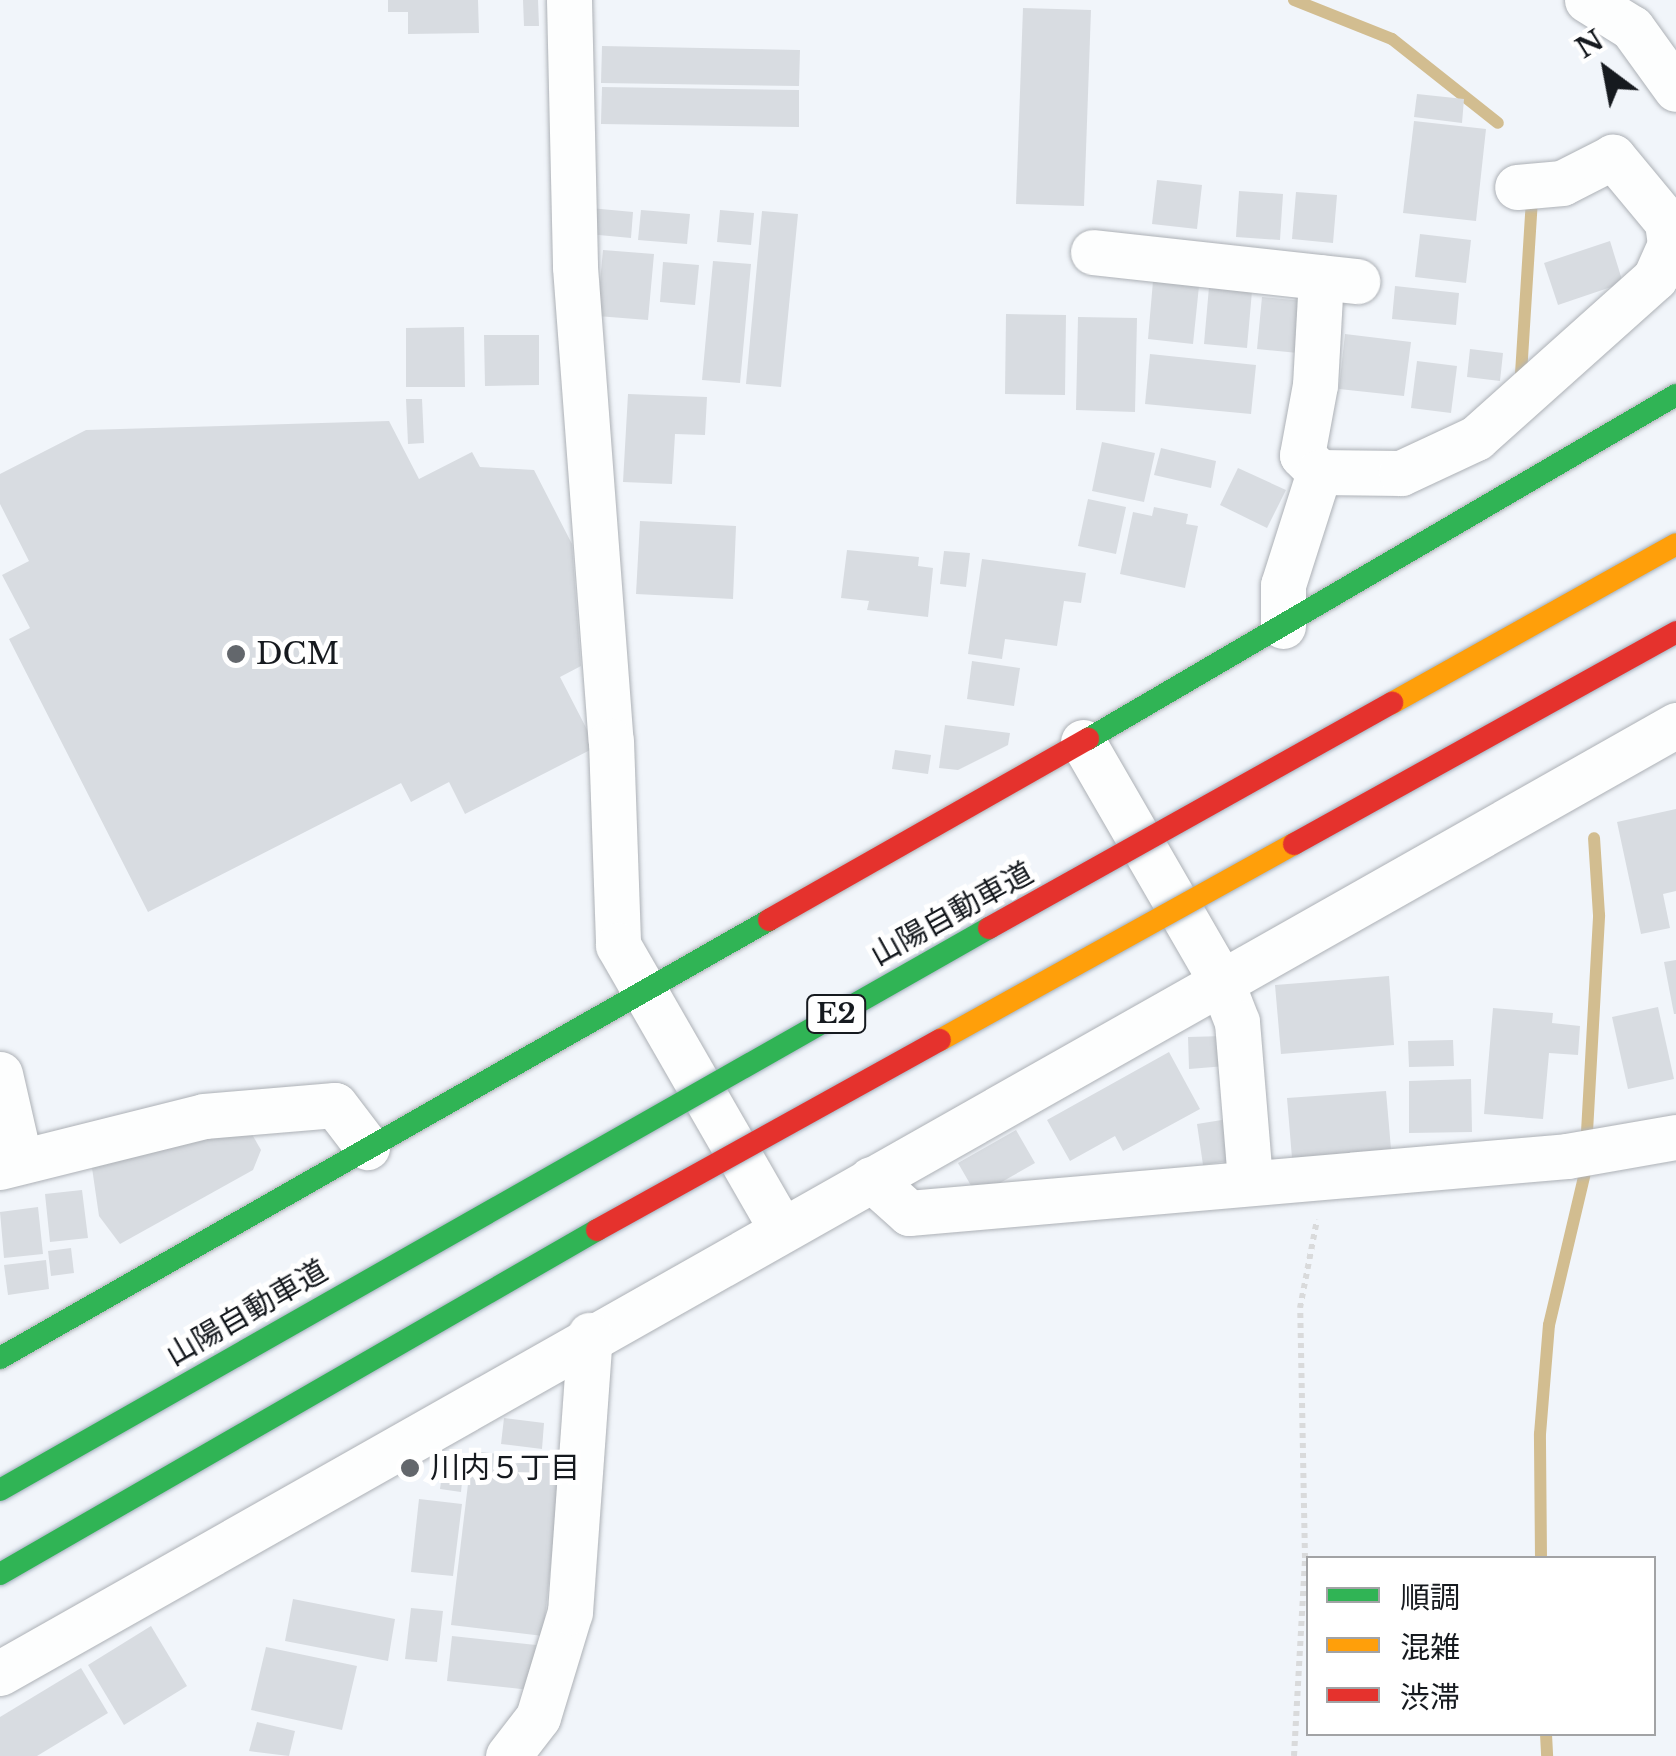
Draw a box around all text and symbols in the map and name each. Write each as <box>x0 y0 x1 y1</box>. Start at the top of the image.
north arrow <box>1556 20 1656 120</box>
text: N <box>1569 22 1610 66</box>
place label: DCM <box>256 636 339 672</box>
marker: DCM <box>225 643 247 665</box>
street label: 山陽自動車道 <box>865 855 1039 973</box>
road number: E2 <box>806 991 866 1037</box>
street label: 山陽自動車道 <box>160 1252 334 1374</box>
place label: 川内５丁目 <box>430 1450 580 1486</box>
marker: 川内５丁目 <box>399 1457 421 1479</box>
legend <box>1306 1556 1656 1736</box>
text: 順調 <box>1400 1579 1460 1616</box>
text: 混雑 <box>1400 1629 1460 1666</box>
text: 渋滞 <box>1400 1679 1460 1716</box>

